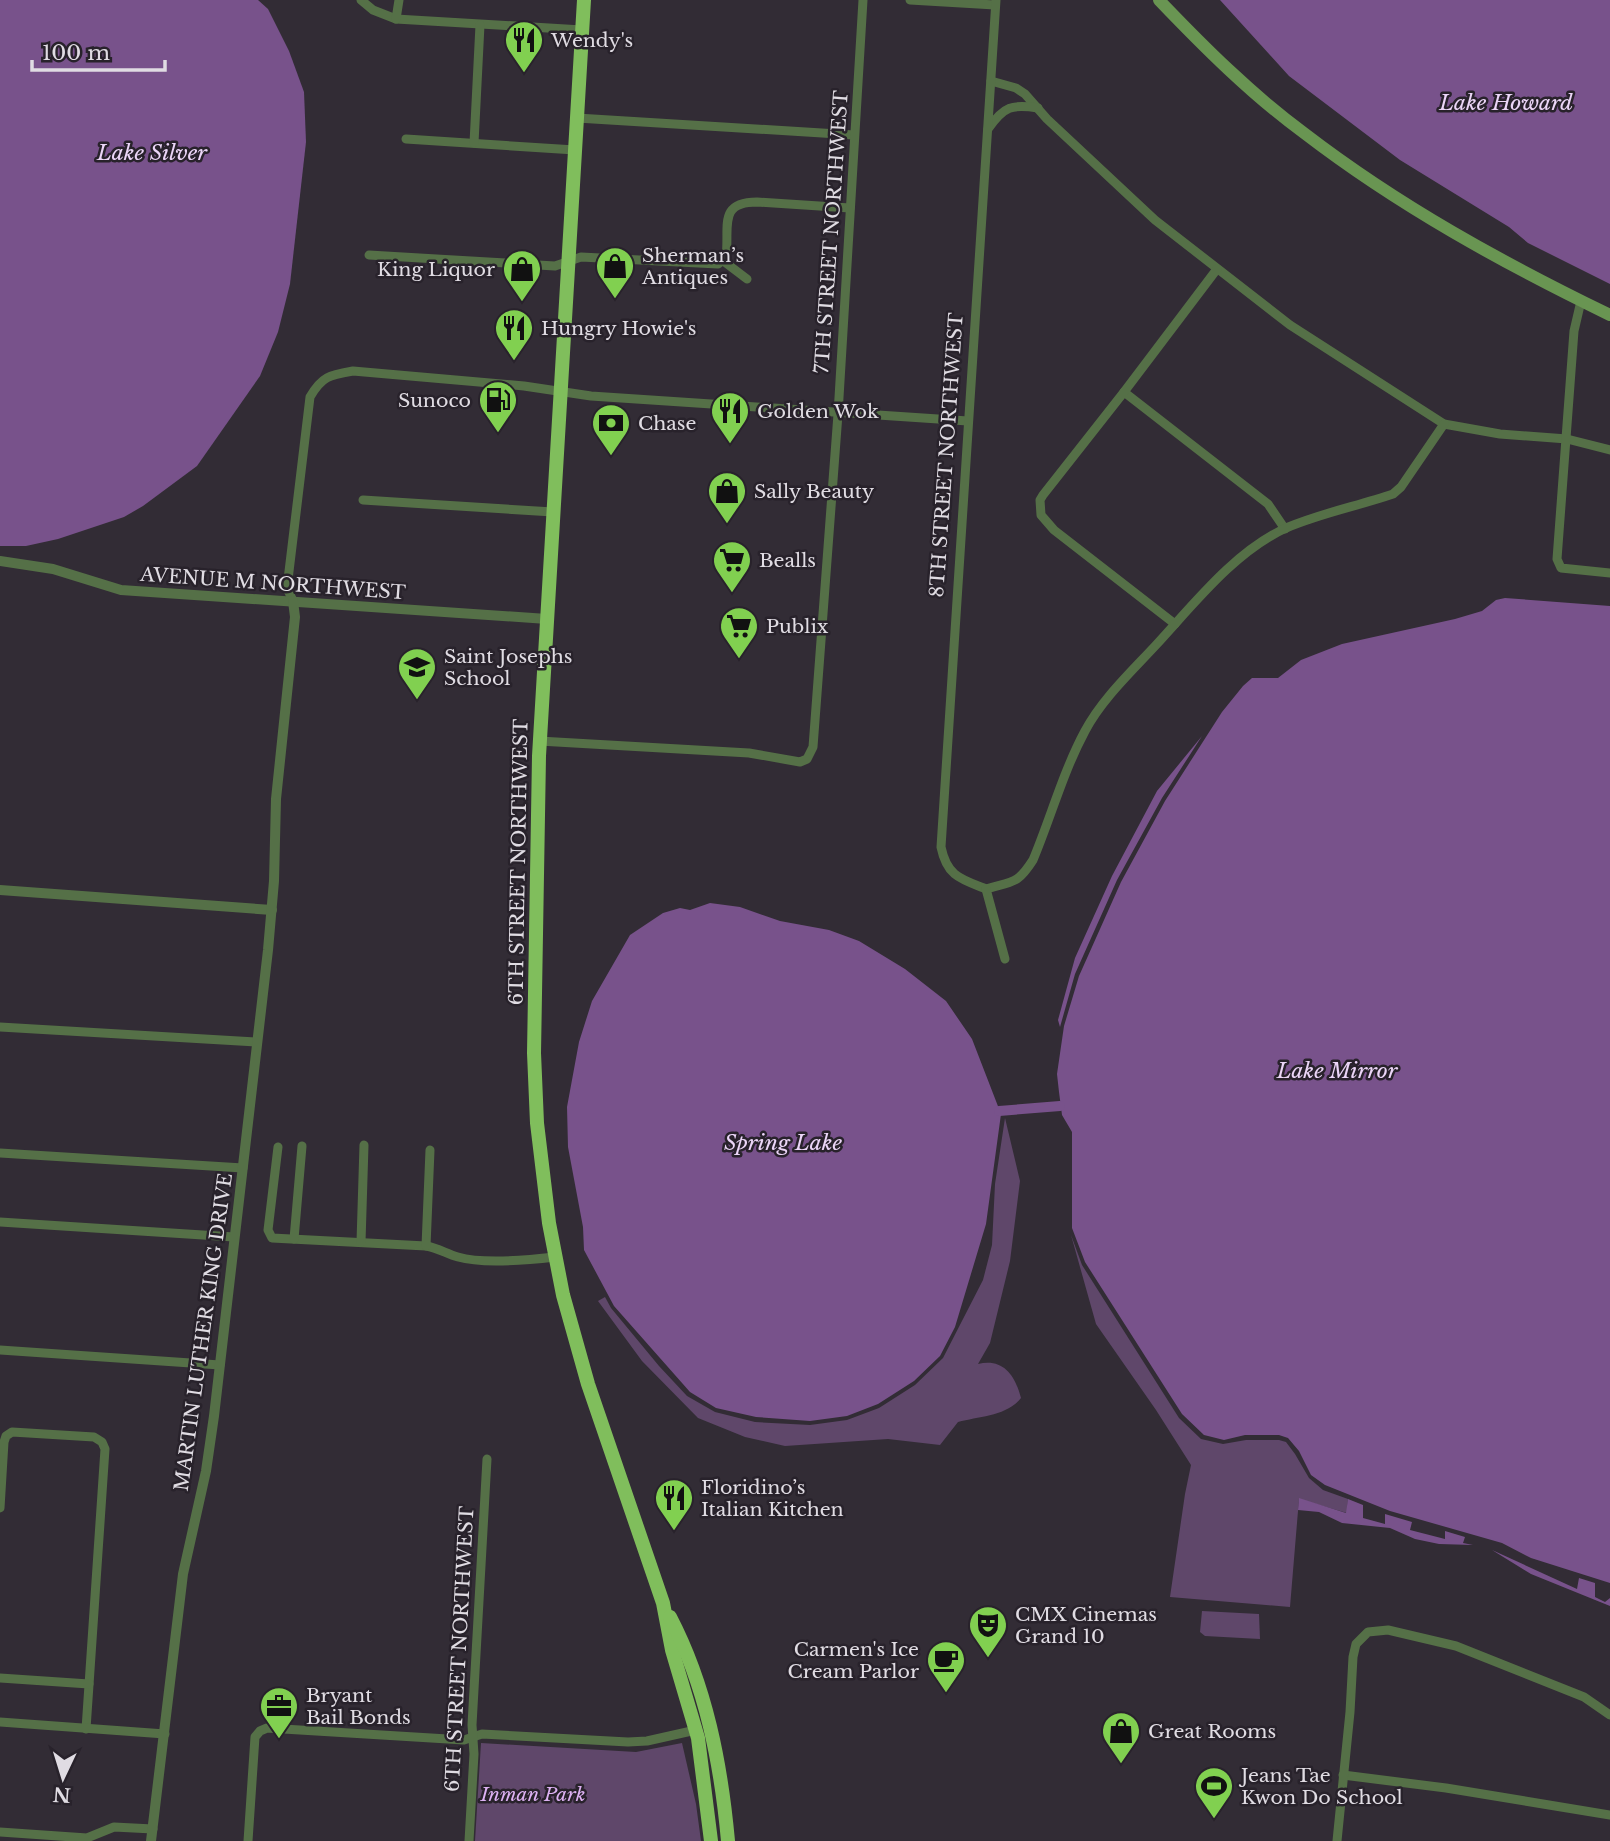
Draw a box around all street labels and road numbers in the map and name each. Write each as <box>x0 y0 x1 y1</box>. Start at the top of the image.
street label: 7TH STREET NORTHWEST <box>810 90 853 374</box>
street label: 8TH STREET NORTHWEST <box>925 312 968 598</box>
street label: AVENUE M NORTHWEST <box>138 563 407 604</box>
street label: 6TH STREET NORTHWEST <box>505 719 532 1005</box>
street label: MARTIN LUTHER KING DRIVE <box>170 1171 237 1493</box>
street label: 6TH STREET NORTHWEST <box>441 1506 478 1792</box>

